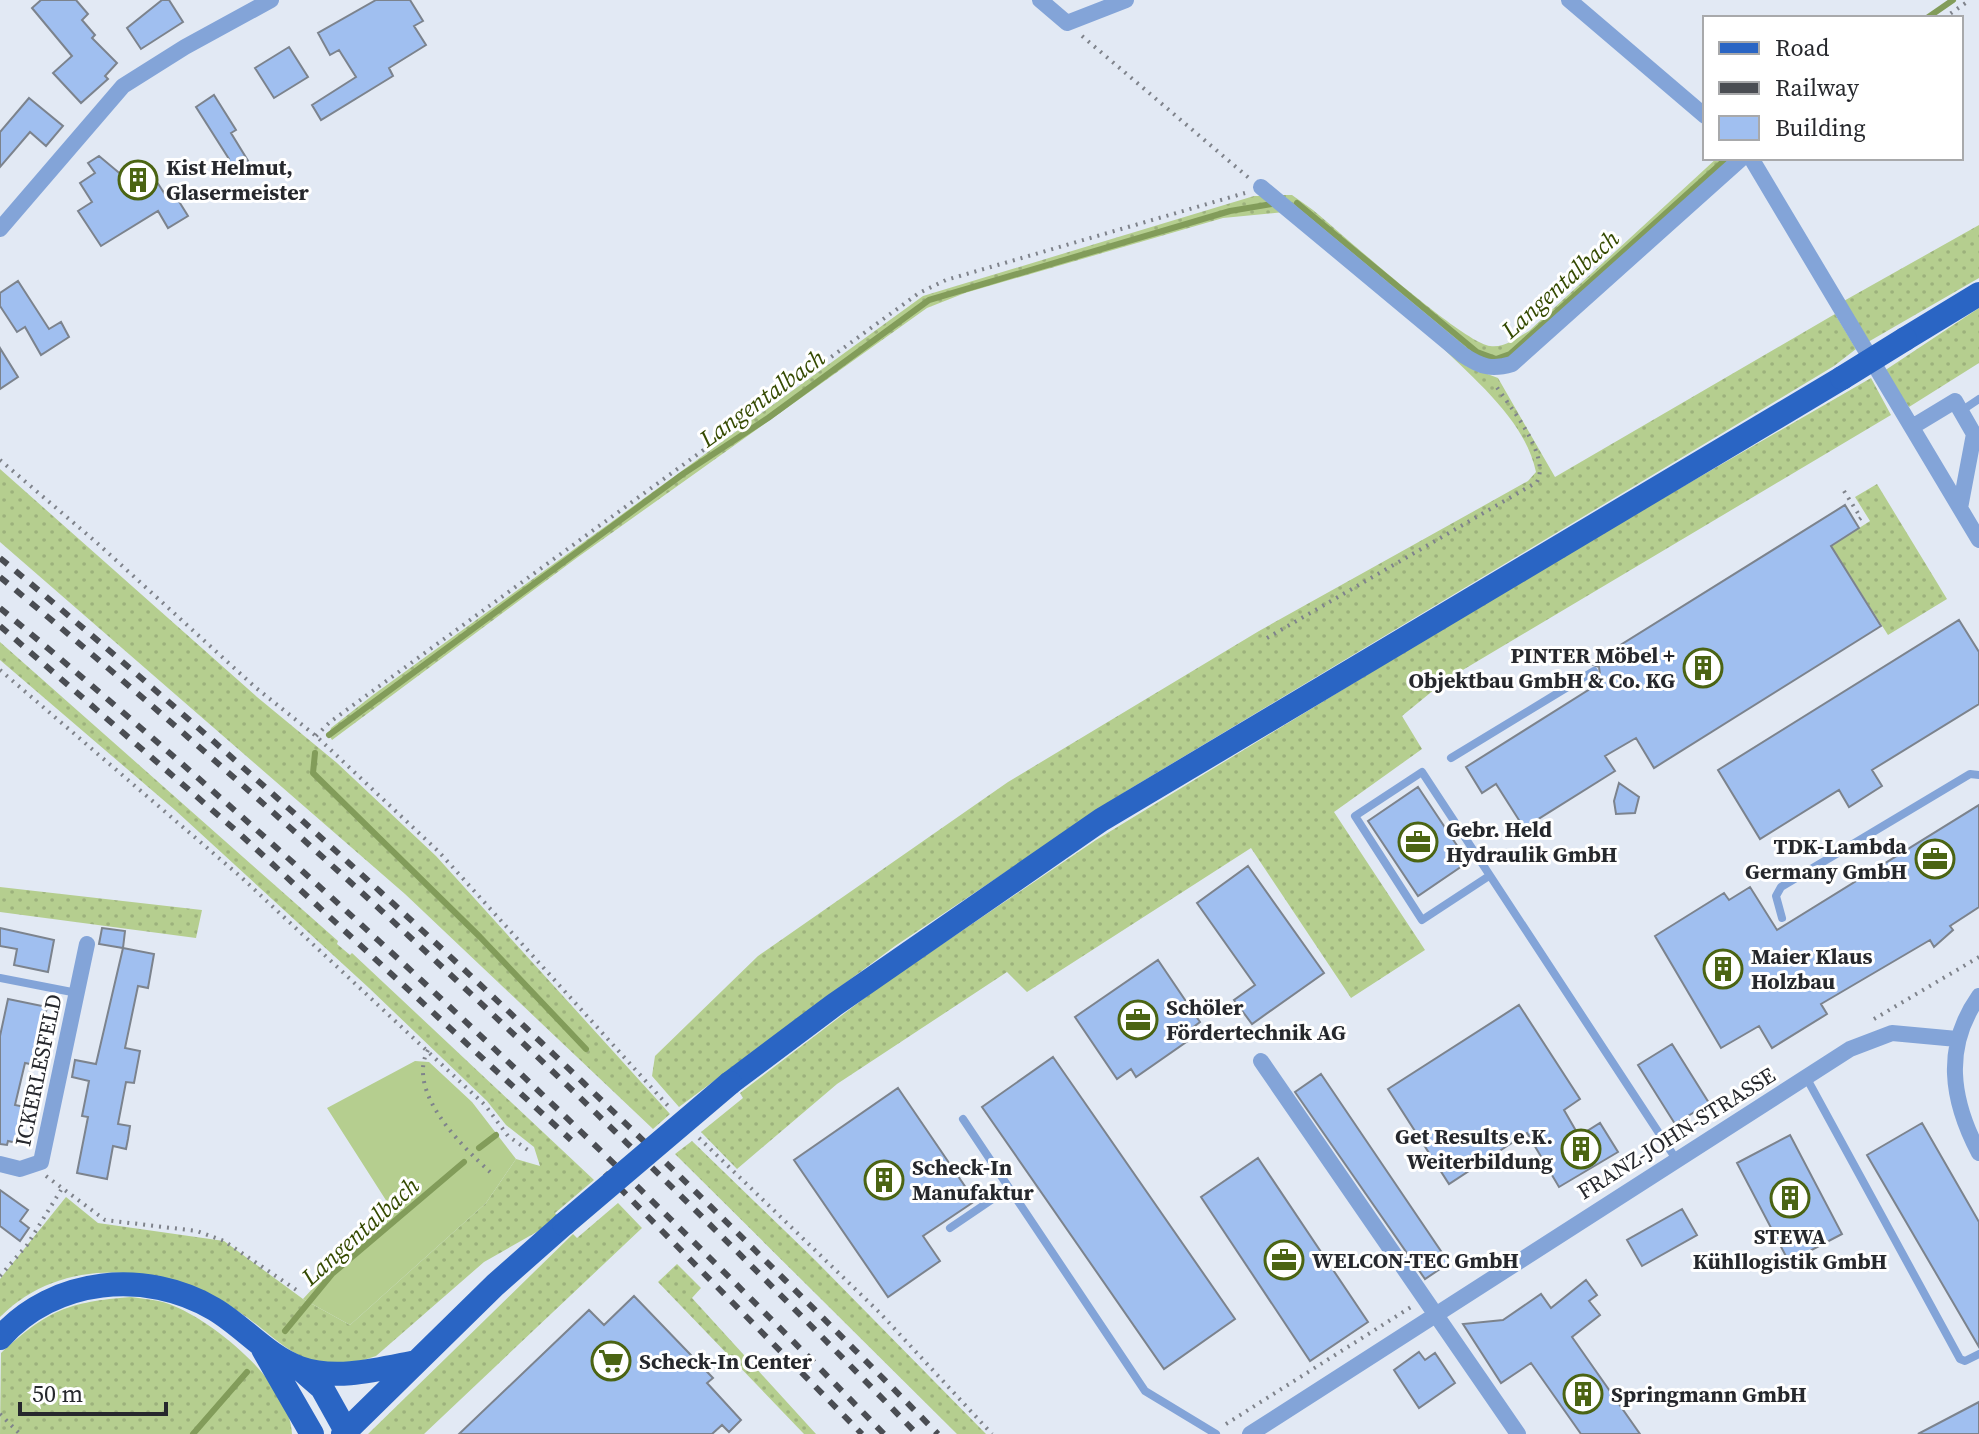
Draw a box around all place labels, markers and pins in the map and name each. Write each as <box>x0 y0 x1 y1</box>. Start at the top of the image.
place label: Kist Helmut, Glasermeister <box>166 152 310 207</box>
building icon: Kist Helmut, Glasermeister <box>117 159 159 201</box>
place label: PINTER Möbel + Objektbau GmbH & Co. KG <box>1408 640 1675 695</box>
building icon: PINTER Möbel + Objektbau GmbH & Co. KG <box>1682 647 1724 689</box>
place label: Gebr. Held Hydraulik GmbH <box>1446 814 1618 869</box>
office icon: Gebr. Held Hydraulik GmbH <box>1397 821 1439 863</box>
place label: TDK-Lambda Germany GmbH <box>1745 831 1907 886</box>
office icon: TDK-Lambda Germany GmbH <box>1914 838 1956 880</box>
place label: Maier Klaus Holzbau <box>1751 941 1872 996</box>
building icon: Maier Klaus Holzbau <box>1702 948 1744 990</box>
place label: Schöler Fördertechnik AG <box>1166 992 1346 1047</box>
office icon: Schöler Fördertechnik AG <box>1117 999 1159 1041</box>
place label: Get Results e.K. Weiterbildung <box>1395 1121 1553 1176</box>
building icon: Get Results e.K. Weiterbildung <box>1560 1128 1602 1170</box>
place label: Scheck-In Manufaktur <box>912 1152 1034 1207</box>
building icon: Scheck-In Manufaktur <box>863 1159 905 1201</box>
building icon: STEWA Kühllogistik GmbH <box>1769 1177 1811 1219</box>
place label: STEWA Kühllogistik GmbH <box>1693 1221 1887 1276</box>
office icon: WELCON-TEC GmbH <box>1263 1239 1305 1281</box>
place label: WELCON-TEC GmbH <box>1312 1245 1519 1275</box>
supermarket icon: Scheck-In Center <box>590 1340 632 1382</box>
place label: Scheck-In Center <box>639 1346 813 1376</box>
building icon: Springmann GmbH <box>1562 1373 1604 1415</box>
place label: Springmann GmbH <box>1611 1379 1807 1409</box>

